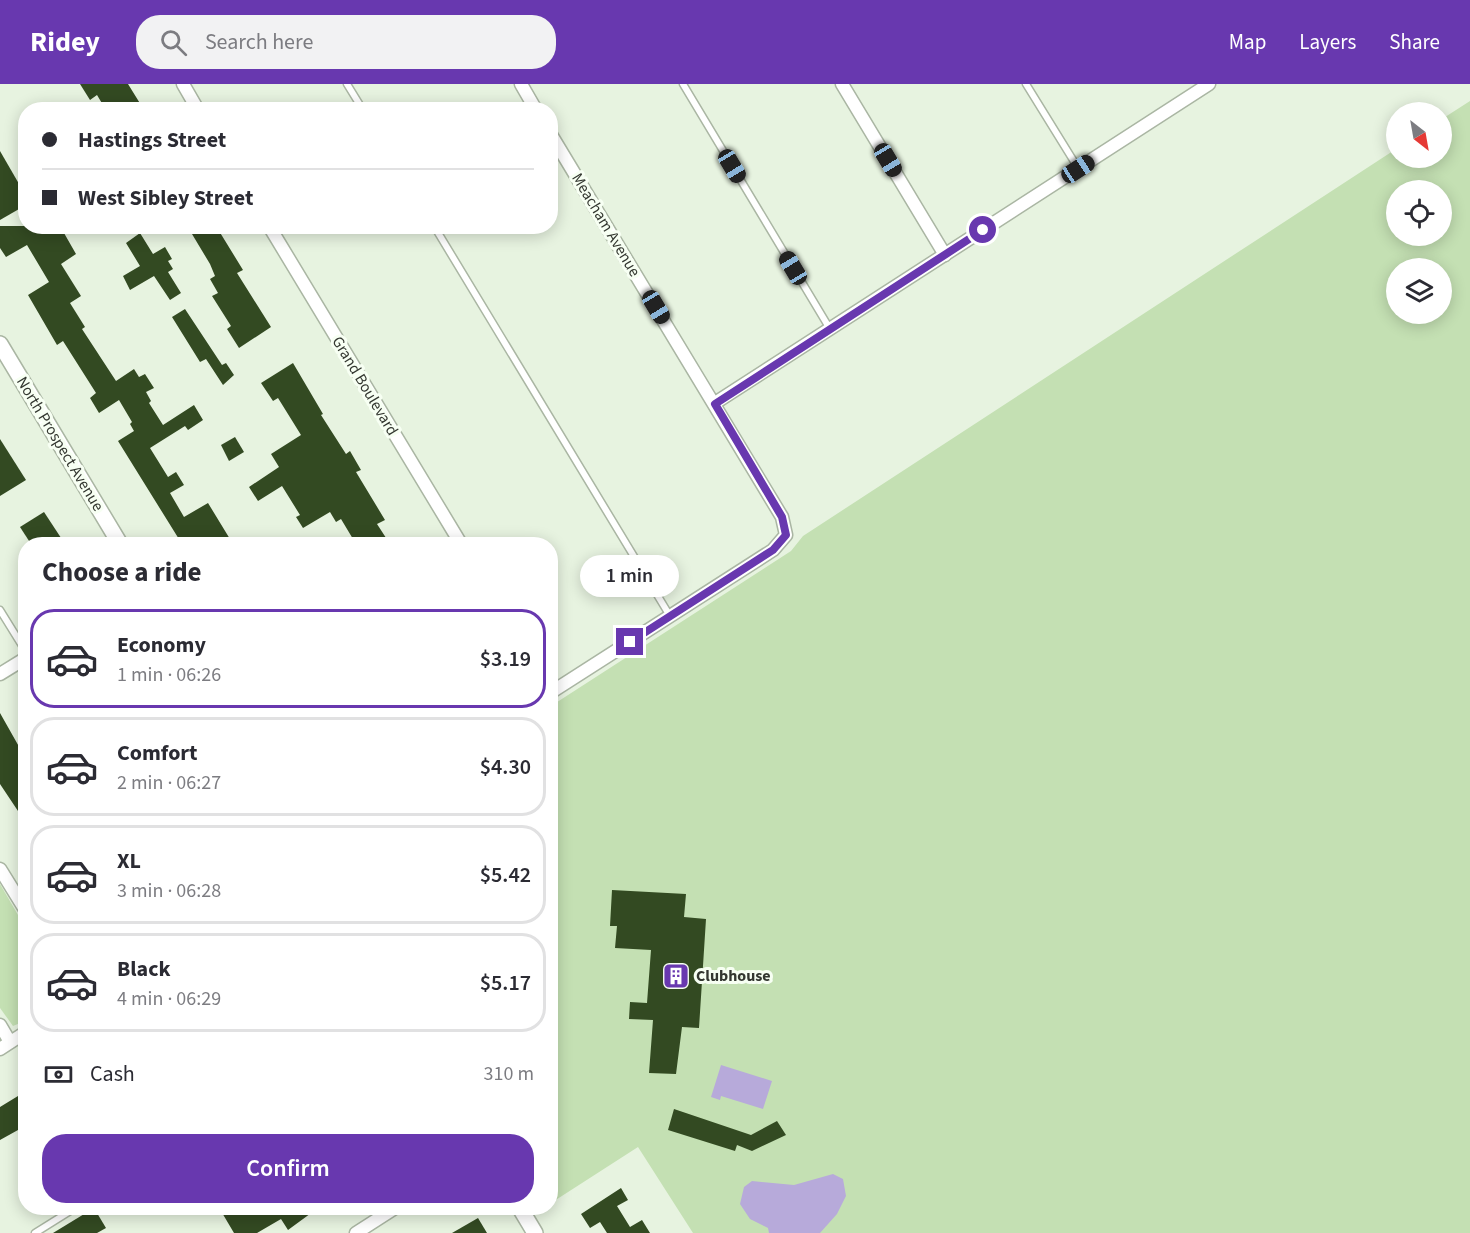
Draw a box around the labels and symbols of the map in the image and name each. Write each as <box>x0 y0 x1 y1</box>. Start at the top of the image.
north arrow <box>1386 102 1452 168</box>
car <box>871 140 905 180</box>
car <box>715 146 749 186</box>
car <box>1058 152 1098 186</box>
street label: Meacham Avenue <box>566 169 646 281</box>
route start <box>969 216 996 243</box>
car <box>776 248 810 288</box>
car <box>639 287 673 327</box>
street label: Grand Boulevard <box>327 332 403 440</box>
street label: North Prospect Avenue <box>11 373 109 516</box>
callout: 1 min <box>580 555 680 597</box>
route end <box>616 628 643 655</box>
building icon: Clubhouse <box>661 961 691 991</box>
place label: Clubhouse <box>696 965 771 987</box>

